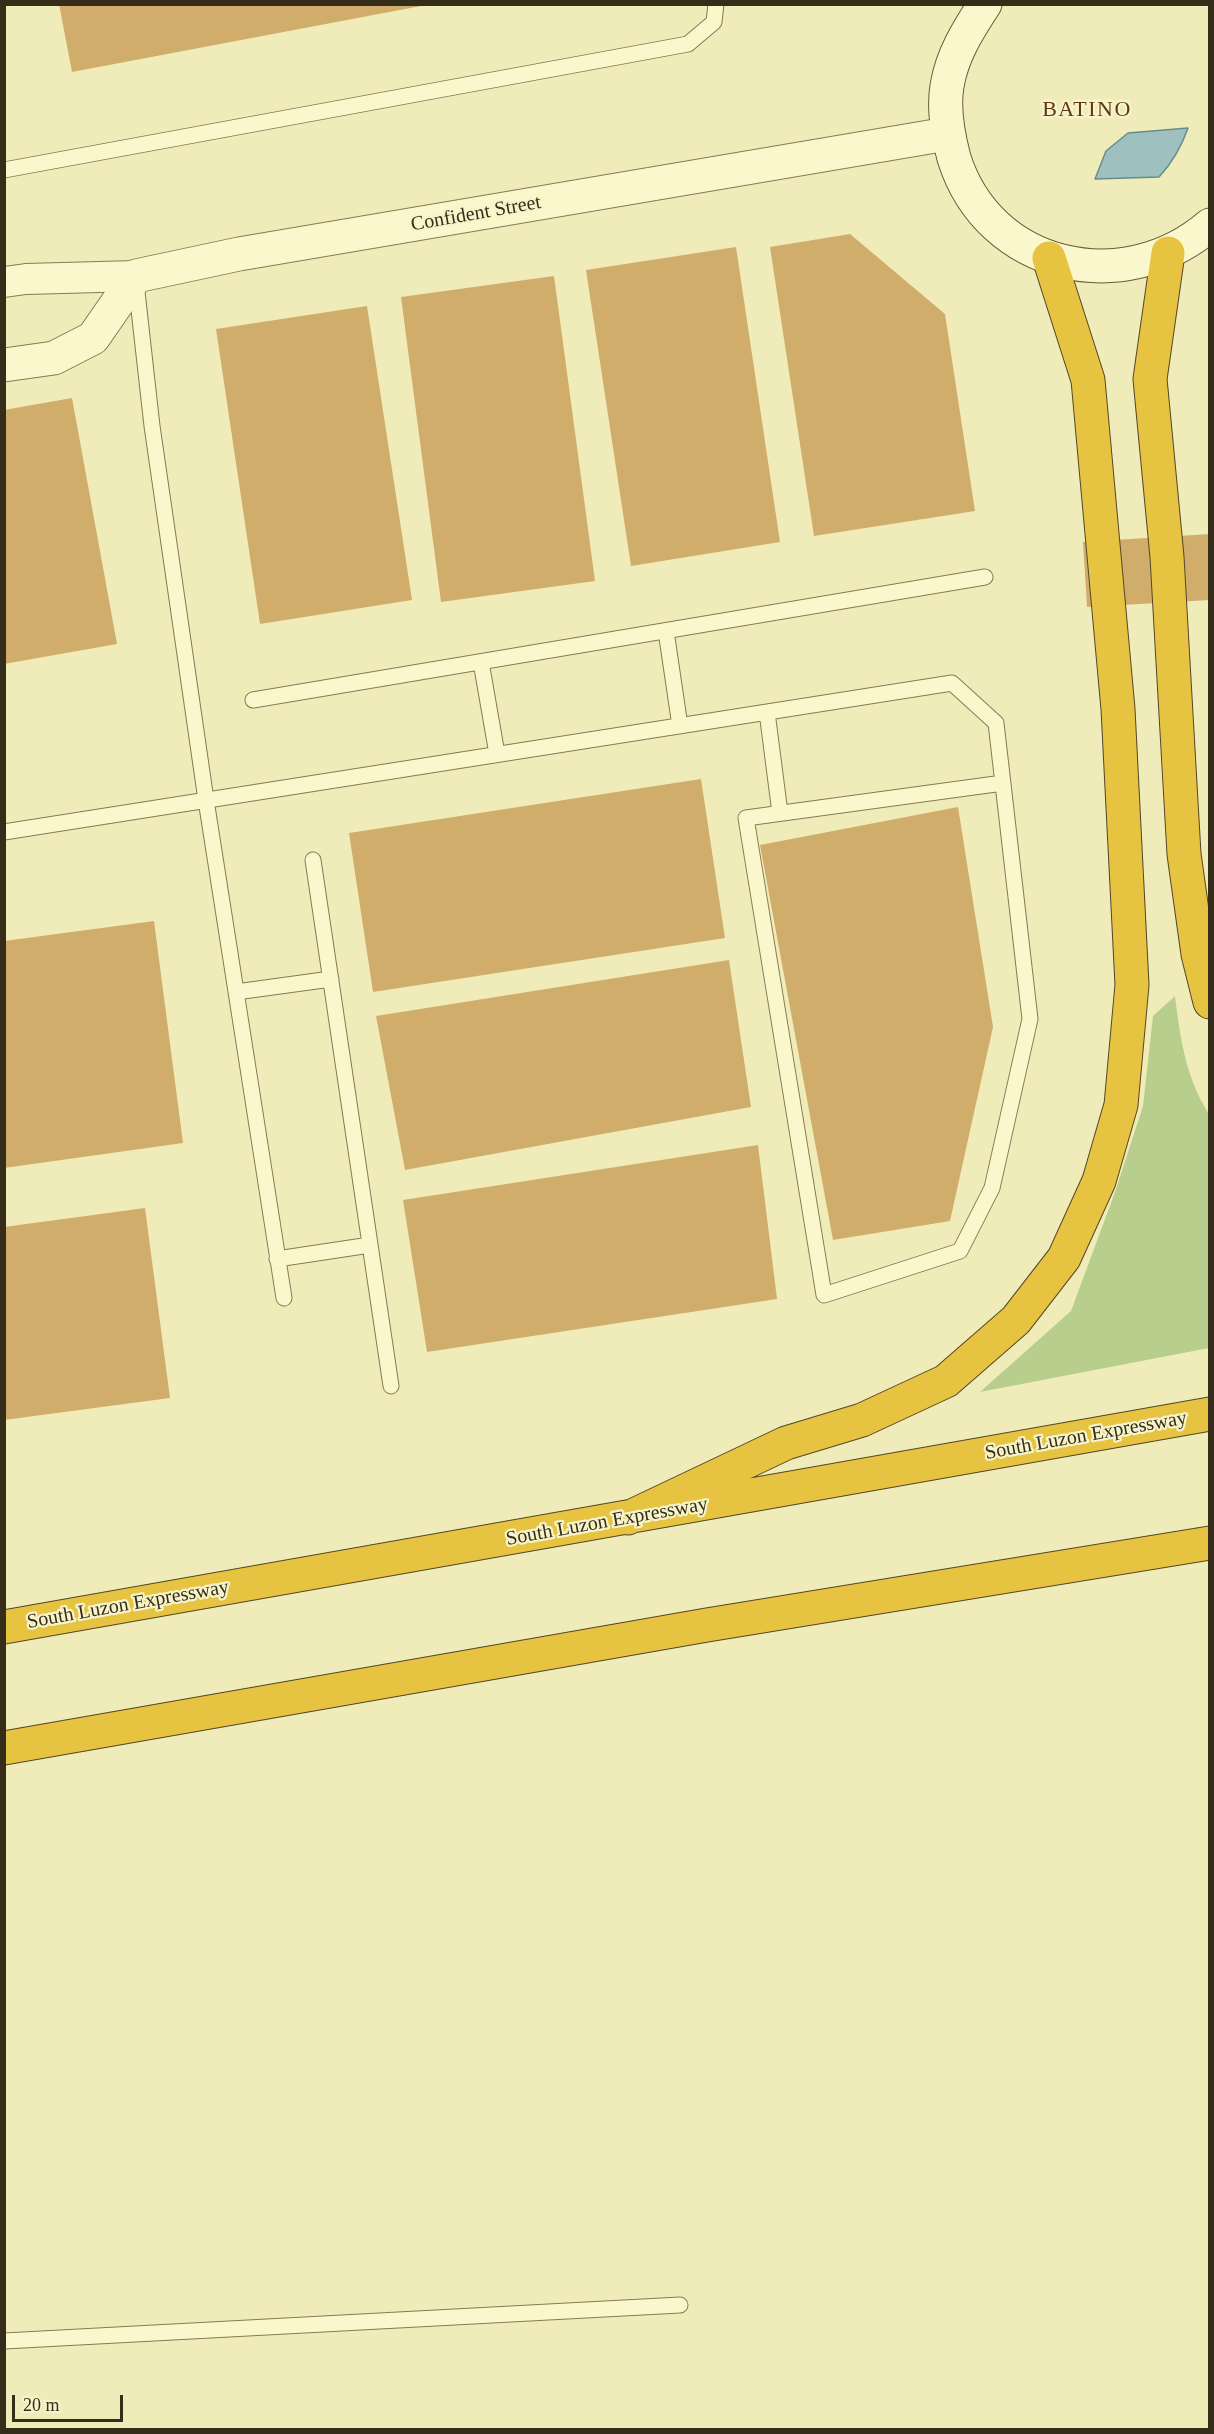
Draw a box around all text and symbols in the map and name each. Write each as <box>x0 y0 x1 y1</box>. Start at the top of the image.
district label: BATINO <box>1042 97 1132 123</box>
street label: Confident Street <box>409 191 543 237</box>
street label: South Luzon Expressway <box>983 1406 1189 1466</box>
street label: South Luzon Expressway <box>504 1492 710 1552</box>
street label: South Luzon Expressway <box>25 1575 231 1635</box>
scale bar <box>15 2383 126 2421</box>
text: 20 m <box>23 2395 60 2415</box>

